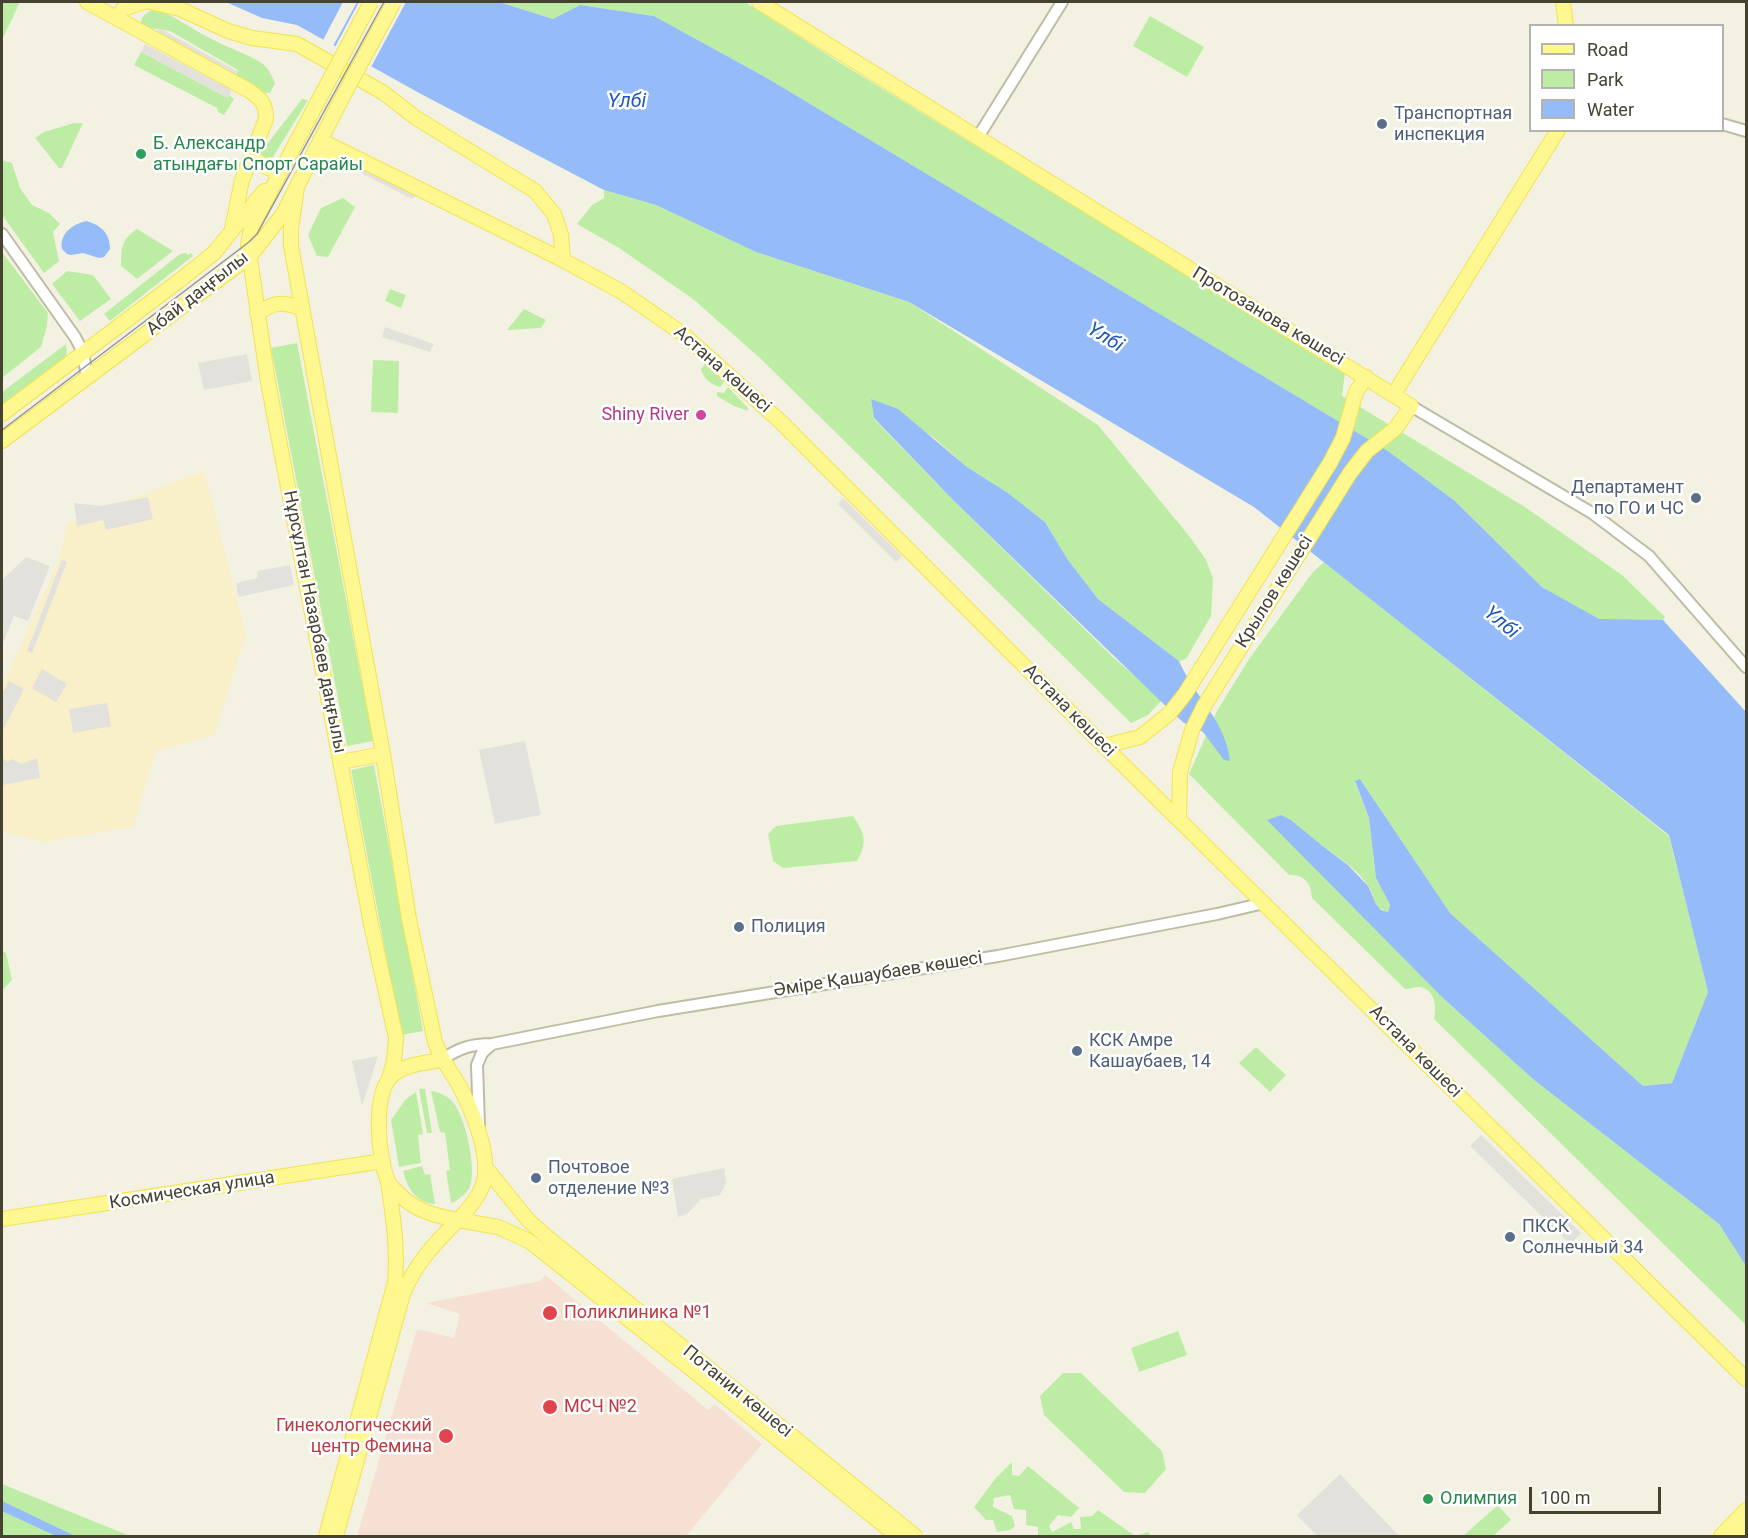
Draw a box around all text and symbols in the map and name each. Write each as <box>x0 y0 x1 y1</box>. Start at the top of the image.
legend <box>1529 24 1724 132</box>
text: Road <box>1587 39 1628 60</box>
text: Park <box>1587 69 1623 90</box>
water label: Үлбі <box>608 90 646 114</box>
text: Water <box>1587 99 1634 120</box>
place label: Транспортная инспекция <box>1394 103 1512 146</box>
marker: Транспортная инспекция <box>1375 117 1389 131</box>
place label: Б. Александр атындағы Спорт Сарайы <box>153 133 363 176</box>
marker: Б. Александр атындағы Спорт Сарайы <box>134 147 148 161</box>
street label: Абай даңғылы <box>143 247 253 341</box>
street label: Протозанова көшесі <box>1188 263 1348 371</box>
water label: Үлбі <box>1082 318 1128 358</box>
street label: Астана көшесі <box>669 322 775 418</box>
place label: Shiny River <box>601 404 689 426</box>
marker: Shiny River <box>694 408 708 422</box>
place label: Департамент по ГО и ЧС <box>1571 477 1684 520</box>
street label: Нұрсұлтан Назарбаев даңғылы <box>278 489 350 755</box>
marker: Департамент по ГО и ЧС <box>1689 491 1703 505</box>
street label: Крылов көшесі <box>1232 532 1318 652</box>
water label: Үлбі <box>1479 601 1523 645</box>
street label: Астана көшесі <box>1018 660 1120 762</box>
place label: Полиция <box>751 916 826 938</box>
marker: Полиция <box>732 920 746 934</box>
street label: Әміре Қашаубаев көшесі <box>772 948 984 1002</box>
street label: Астана көшесі <box>1364 1001 1466 1103</box>
place label: КСК Амре Кашаубаев, 14 <box>1089 1030 1211 1072</box>
marker: КСК Амре Кашаубаев, 14 <box>1070 1044 1084 1058</box>
place label: Почтовое отделение №3 <box>548 1157 670 1200</box>
street label: Космическая улица <box>108 1167 276 1215</box>
marker: Почтовое отделение №3 <box>529 1171 543 1185</box>
place label: ПКСК Солнечный 34 <box>1522 1216 1643 1258</box>
marker: ПКСК Солнечный 34 <box>1503 1230 1517 1244</box>
place label: Поликлиника №1 <box>564 1302 712 1324</box>
marker: Поликлиника №1 <box>541 1304 559 1322</box>
street label: Потанин көшесі <box>678 1341 796 1443</box>
place label: МСЧ №2 <box>564 1396 637 1418</box>
marker: МСЧ №2 <box>541 1398 559 1416</box>
place label: Гинекологический центр Фемина <box>276 1415 432 1458</box>
marker: Гинекологический центр Фемина <box>437 1427 455 1445</box>
scale bar <box>1532 1475 1664 1513</box>
text: 100 m <box>1540 1487 1591 1508</box>
place label: Олимпия <box>1440 1488 1517 1510</box>
marker: Олимпия <box>1421 1492 1435 1506</box>

